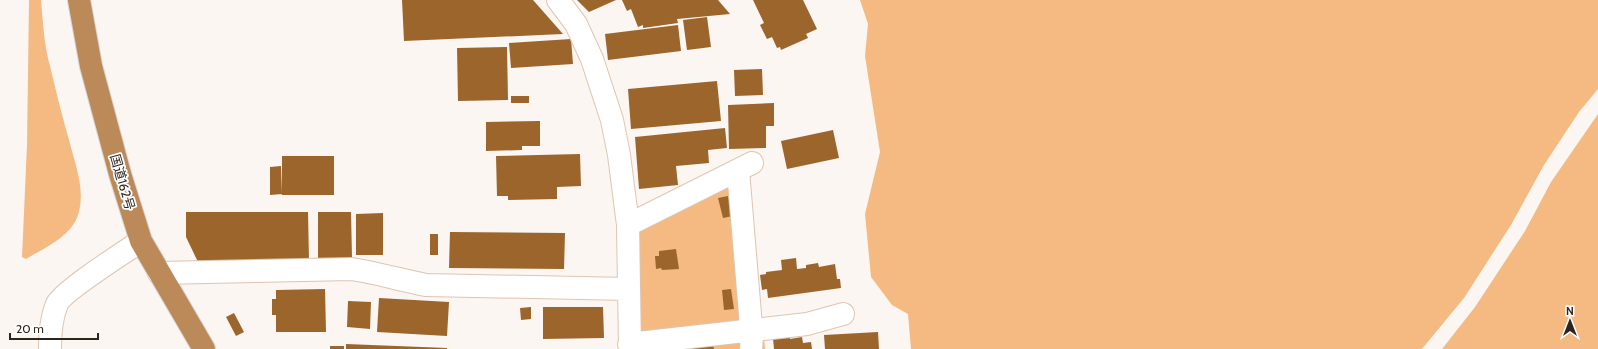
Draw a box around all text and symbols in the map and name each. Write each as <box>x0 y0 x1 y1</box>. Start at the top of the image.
street label: 国道162号 <box>107 152 139 212</box>
north arrow <box>1550 301 1590 341</box>
text: N <box>1566 304 1574 318</box>
scale bar <box>10 315 98 341</box>
text: 20 m <box>16 321 44 336</box>

